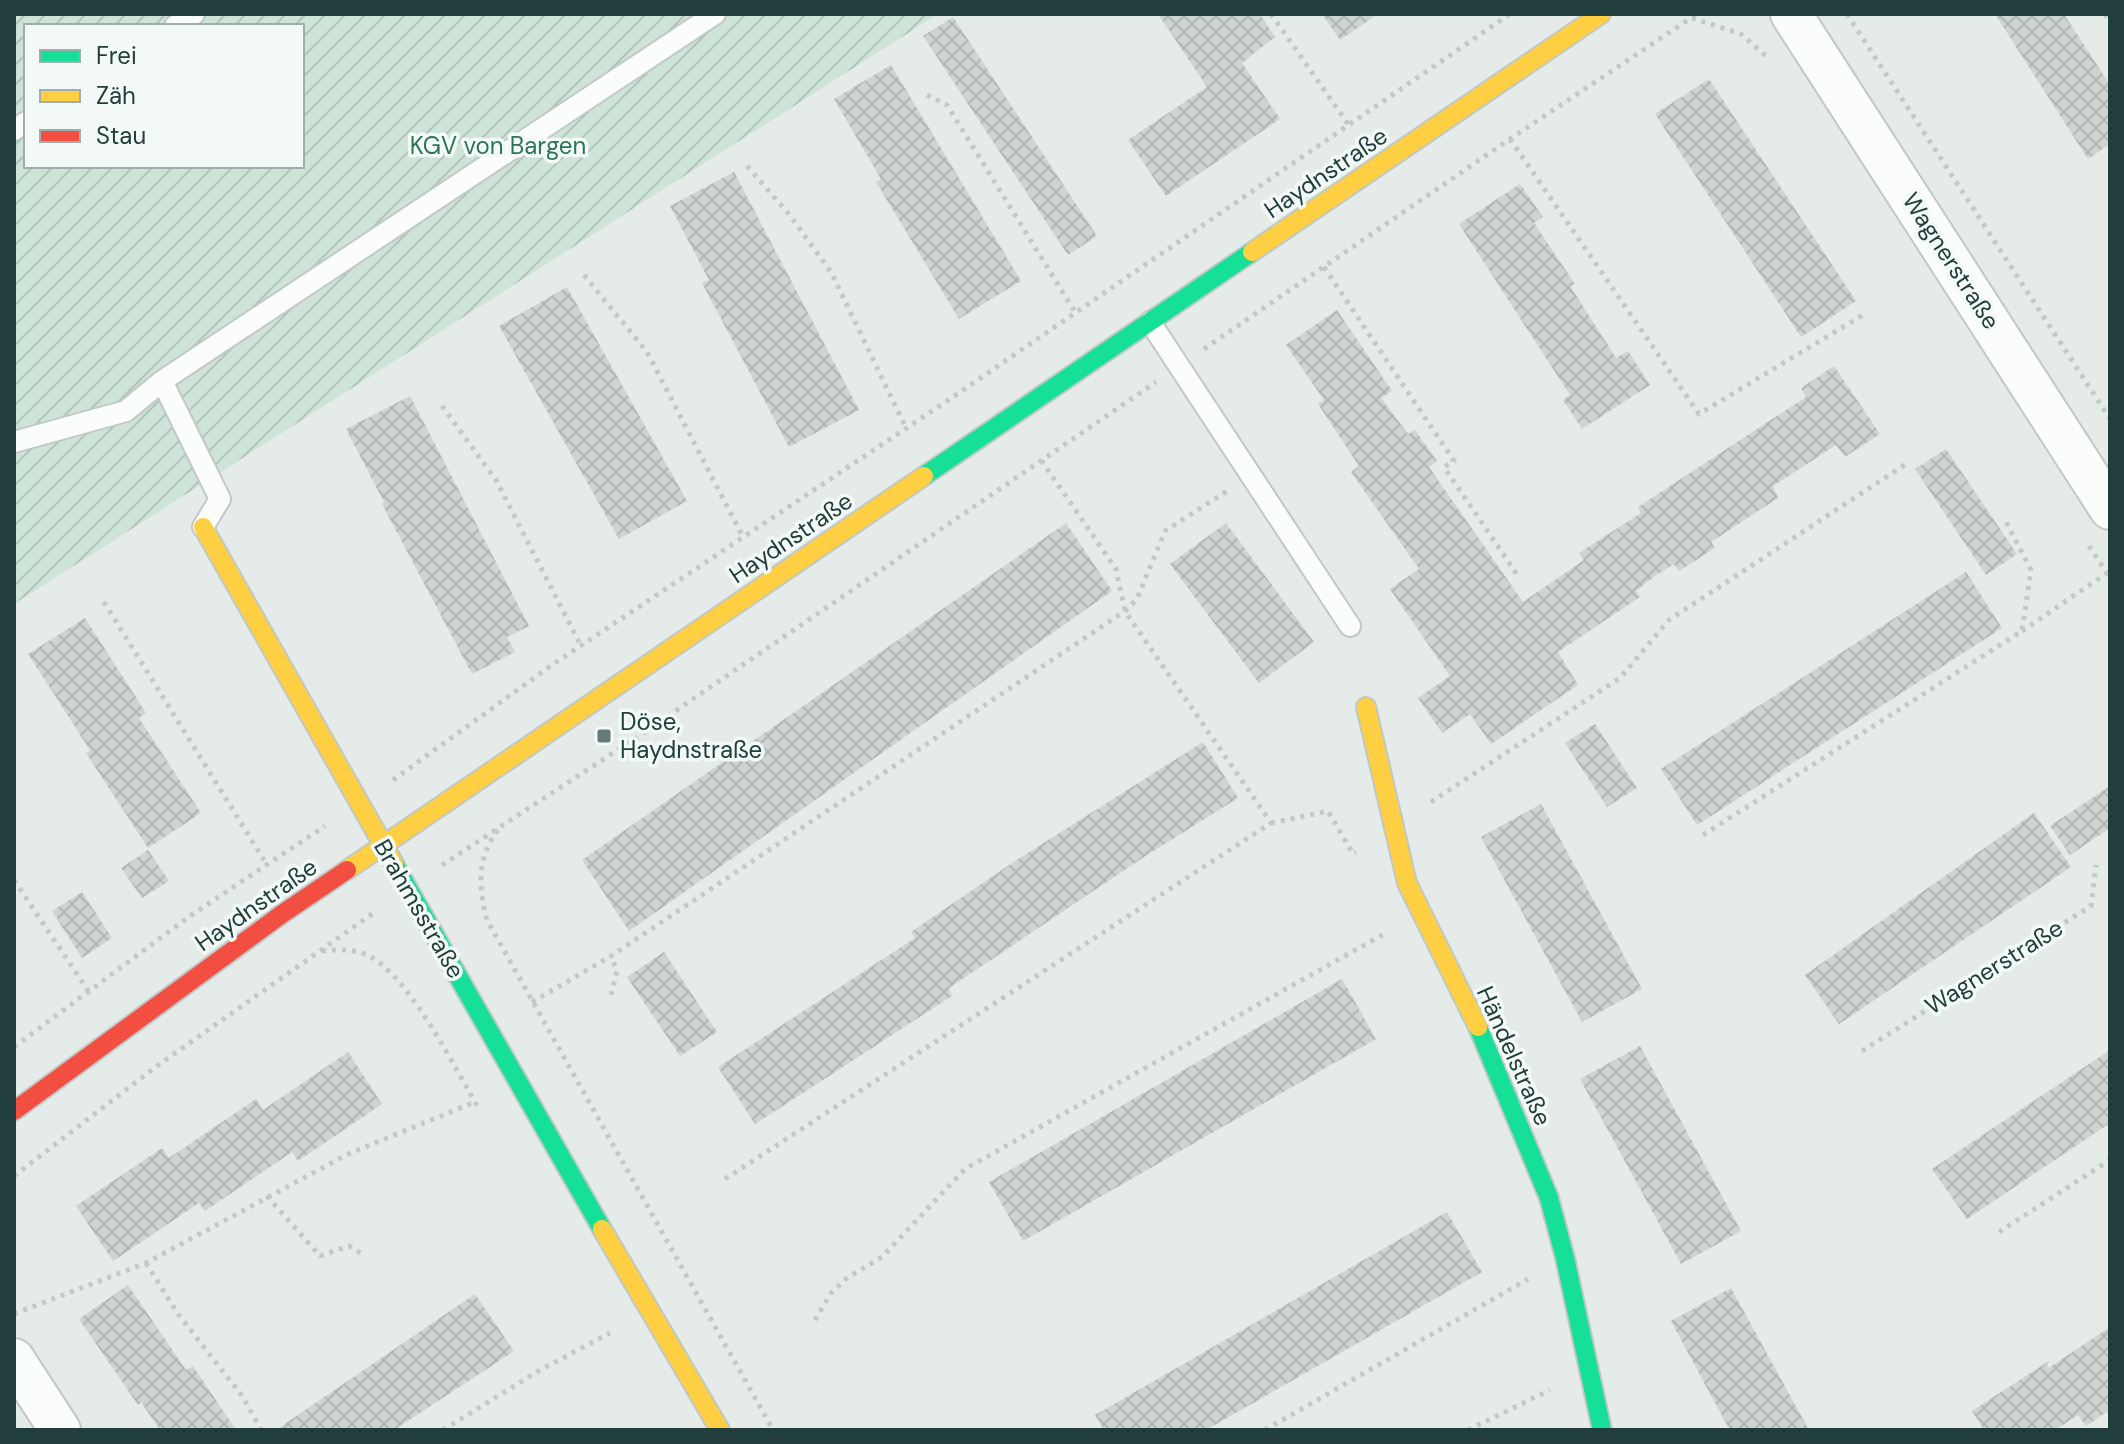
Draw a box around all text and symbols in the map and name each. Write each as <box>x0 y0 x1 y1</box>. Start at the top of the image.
legend <box>24 24 304 168</box>
text: Frei <box>96 40 137 71</box>
text: Zäh <box>96 80 136 111</box>
text: Stau <box>96 120 146 151</box>
street label: Haydnstraße <box>1258 120 1393 225</box>
park label: KGV von Bargen <box>410 130 586 161</box>
street label: Wagnerstraße <box>1896 187 2007 335</box>
street label: Haydnstraße <box>723 485 858 590</box>
place label: Döse, Haydnstraße <box>620 706 762 765</box>
marker: Döse, Haydnstraße <box>595 727 613 745</box>
street label: Brahmsstraße <box>367 834 472 984</box>
street label: Haydnstraße <box>189 851 323 958</box>
street label: Wagnerstraße <box>1919 912 2068 1021</box>
street label: Händelstraße <box>1470 981 1559 1130</box>

